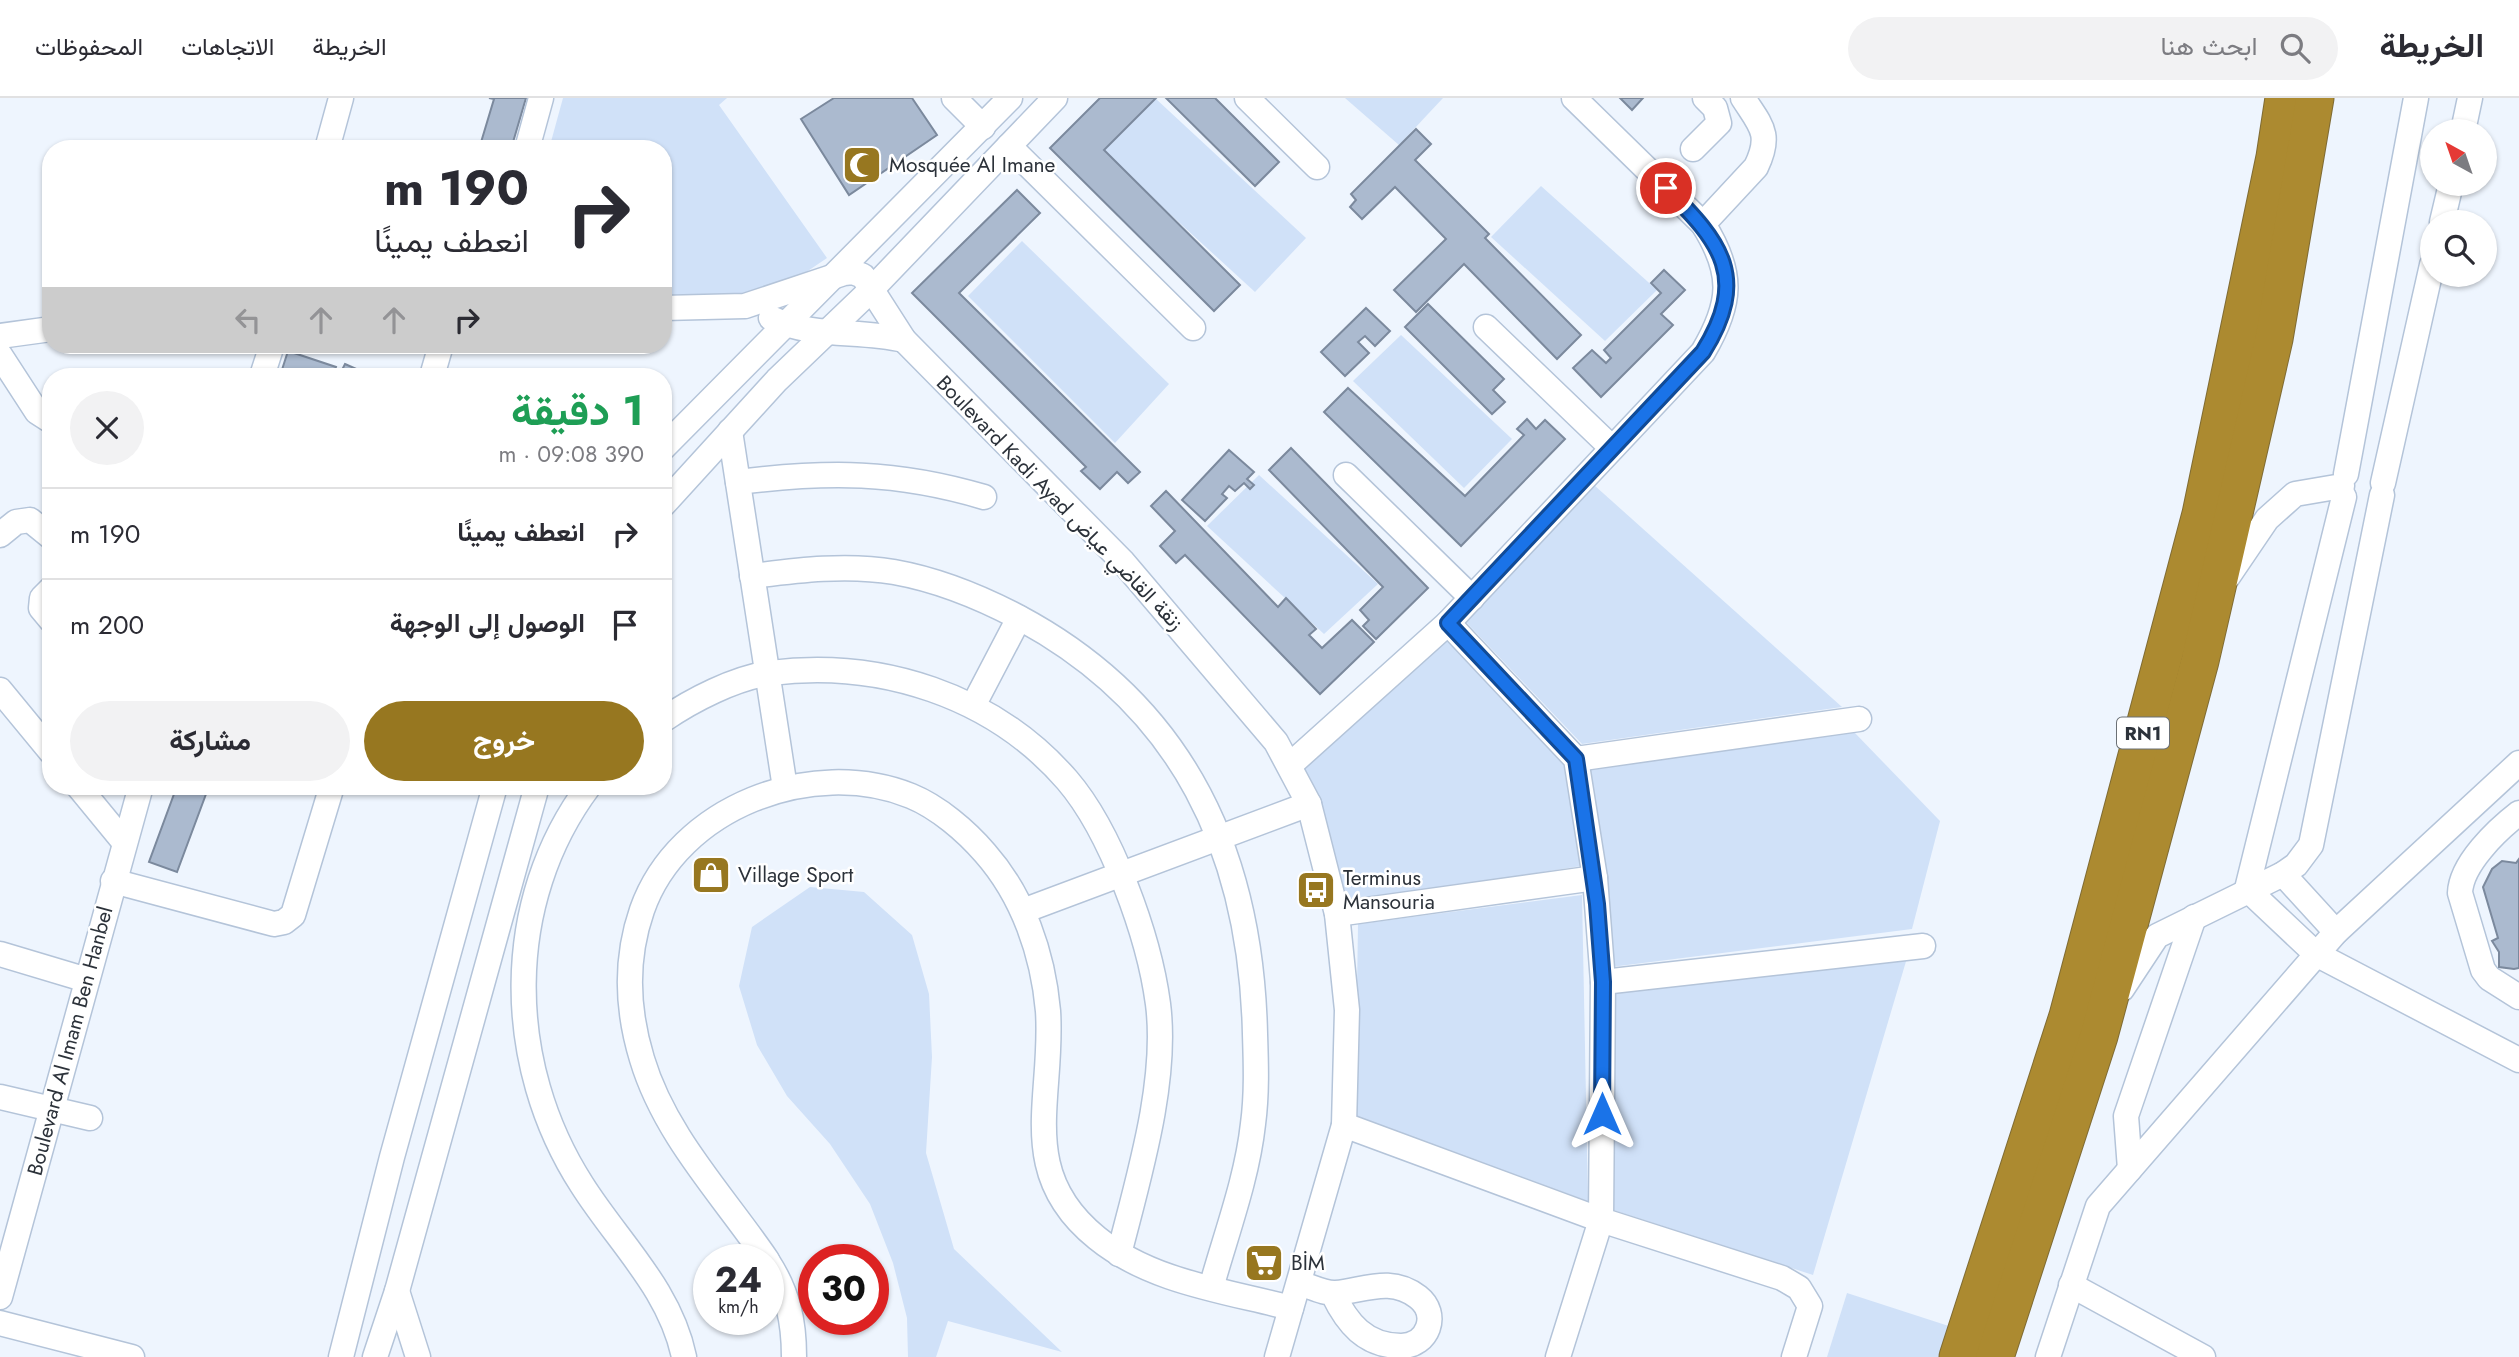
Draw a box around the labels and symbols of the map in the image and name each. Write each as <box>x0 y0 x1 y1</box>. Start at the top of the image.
north arrow <box>2420 119 2497 196</box>
mosque icon: Mosquée Al Imane <box>841 144 883 186</box>
place label: Mosquée Al Imane <box>889 150 1056 180</box>
pin <box>1636 158 1696 218</box>
street label: Boulevard Kadi Ayad زنقة القاضي عياض <box>928 369 1190 639</box>
road number: RN1 <box>2117 718 2169 748</box>
shop icon: Village Sport <box>690 854 732 896</box>
place label: Village Sport <box>738 860 853 890</box>
place label: Terminus Mansouria <box>1343 863 1435 917</box>
bus stop icon: Terminus Mansouria <box>1295 869 1337 911</box>
street label: Boulevard Al Imam Ben Hanbel <box>20 903 120 1179</box>
position arrow <box>1565 1077 1639 1151</box>
supermarket icon: BİM <box>1243 1242 1285 1284</box>
speed limit sign: 30 <box>798 1244 889 1335</box>
place label: BİM <box>1291 1248 1325 1278</box>

